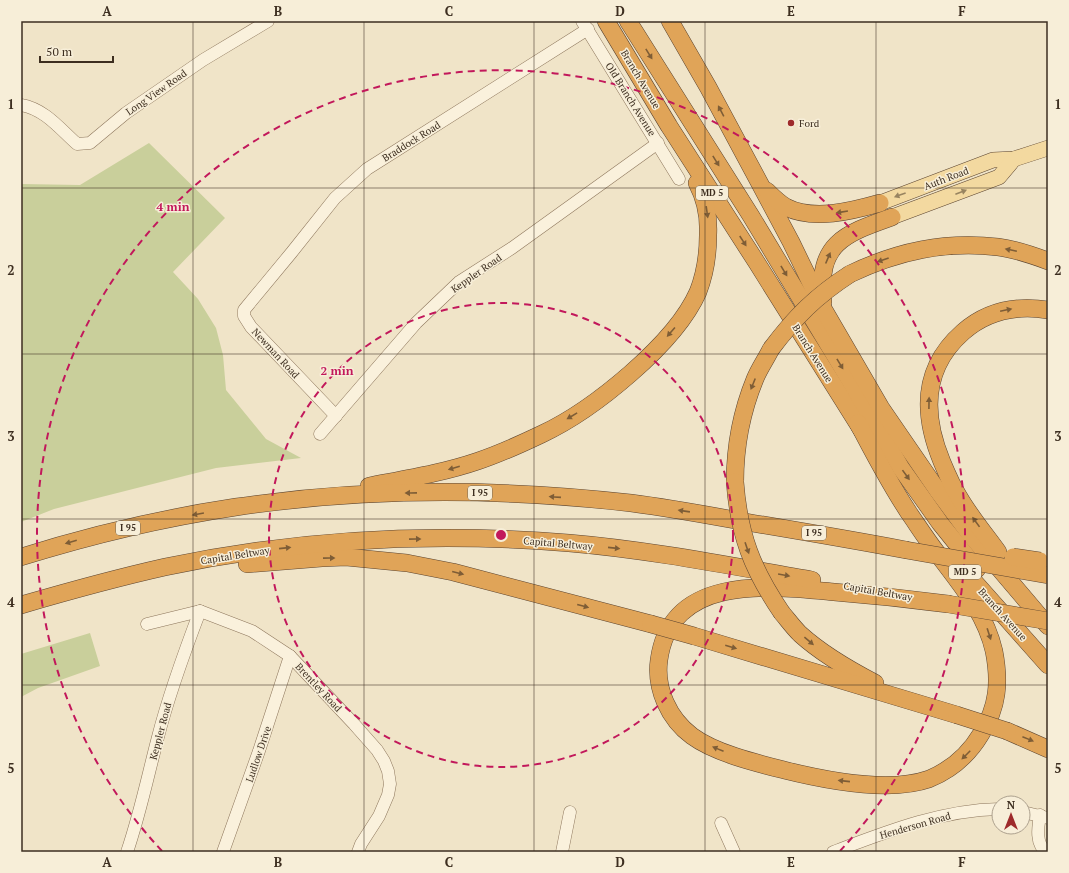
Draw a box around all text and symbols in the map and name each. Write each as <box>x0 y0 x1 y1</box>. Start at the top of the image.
text: A <box>102 2 112 20</box>
text: B <box>274 2 282 20</box>
text: C <box>445 2 453 20</box>
text: D <box>615 2 625 20</box>
text: E <box>787 2 795 20</box>
text: F <box>958 2 966 20</box>
scale bar <box>40 38 113 64</box>
text: 50 m <box>46 44 73 59</box>
street label: Branch Avenue <box>618 47 663 111</box>
one-way arrow <box>645 49 653 59</box>
street label: Old Branch Avenue <box>603 60 659 139</box>
street label: Long View Road <box>123 66 190 118</box>
text: 1 <box>7 95 15 113</box>
text: 1 <box>1054 95 1062 113</box>
one-way arrow <box>717 105 724 117</box>
place label: Ford <box>799 117 820 130</box>
street label: Braddock Road <box>380 118 443 164</box>
marker: Ford <box>786 118 796 128</box>
one-way arrow <box>712 155 719 166</box>
street label: Auth Road <box>922 164 971 193</box>
road number: MD 5 <box>696 186 728 200</box>
one-way arrow <box>955 188 967 194</box>
one-way arrow <box>894 193 906 199</box>
text: 4 min <box>157 199 190 214</box>
one-way arrow <box>704 206 710 218</box>
one-way arrow <box>836 209 848 215</box>
one-way arrow <box>739 236 747 246</box>
one-way arrow <box>1004 246 1017 252</box>
street label: Keppler Road <box>448 251 505 296</box>
one-way arrow <box>825 252 831 263</box>
one-way arrow <box>876 257 888 263</box>
text: 2 <box>7 261 15 279</box>
text: 2 <box>1054 261 1062 279</box>
one-way arrow <box>780 266 788 276</box>
one-way arrow <box>1000 307 1012 313</box>
street label: Branch Avenue <box>789 322 836 385</box>
street label: Newman Road <box>249 326 303 381</box>
one-way arrow <box>666 327 675 337</box>
one-way arrow <box>836 358 843 370</box>
text: 2 min <box>321 363 354 378</box>
one-way arrow <box>750 378 756 389</box>
one-way arrow <box>926 396 932 409</box>
one-way arrow <box>566 413 578 420</box>
text: 3 <box>7 427 15 445</box>
text: 3 <box>1054 427 1062 445</box>
one-way arrow <box>447 465 459 471</box>
one-way arrow <box>902 470 910 481</box>
road number: I 95 <box>468 486 492 500</box>
one-way arrow <box>404 490 417 496</box>
one-way arrow <box>549 493 561 500</box>
one-way arrow <box>678 508 690 514</box>
one-way arrow <box>192 511 204 517</box>
one-way arrow <box>972 516 980 527</box>
road number: I 95 <box>116 521 140 535</box>
road number: I 95 <box>802 526 826 540</box>
centre of rings <box>494 528 508 542</box>
street label: Capital Beltway <box>523 534 594 553</box>
one-way arrow <box>409 536 422 542</box>
one-way arrow <box>65 539 77 545</box>
one-way arrow <box>744 542 750 554</box>
street label: Capital Beltway <box>200 543 271 567</box>
one-way arrow <box>279 545 291 551</box>
one-way arrow <box>608 545 620 551</box>
one-way arrow <box>323 555 336 561</box>
road number: MD 5 <box>949 565 981 579</box>
one-way arrow <box>452 570 464 576</box>
one-way arrow <box>778 572 790 578</box>
street label: Capital Beltway <box>842 579 914 604</box>
street label: Branch Avenue <box>976 585 1030 643</box>
text: 4 <box>7 593 15 611</box>
text: 4 <box>1054 593 1062 611</box>
one-way arrow <box>578 603 590 609</box>
one-way arrow <box>986 628 992 640</box>
one-way arrow <box>803 636 814 645</box>
one-way arrow <box>725 644 737 650</box>
street label: Brentley Road <box>293 660 345 715</box>
street label: Keppler Road <box>147 701 175 761</box>
street label: Ludlow Drive <box>243 724 274 784</box>
one-way arrow <box>1022 737 1034 743</box>
one-way arrow <box>712 746 724 752</box>
one-way arrow <box>961 750 971 760</box>
text: 5 <box>7 759 15 777</box>
text: 5 <box>1054 759 1062 777</box>
one-way arrow <box>838 778 850 784</box>
north arrow <box>991 795 1031 835</box>
text: N <box>1007 798 1016 812</box>
street label: Henderson Road <box>878 809 953 842</box>
text: A <box>102 853 112 871</box>
text: B <box>274 853 282 871</box>
text: C <box>445 853 453 871</box>
text: D <box>615 853 625 871</box>
text: E <box>787 853 795 871</box>
text: F <box>958 853 966 871</box>

